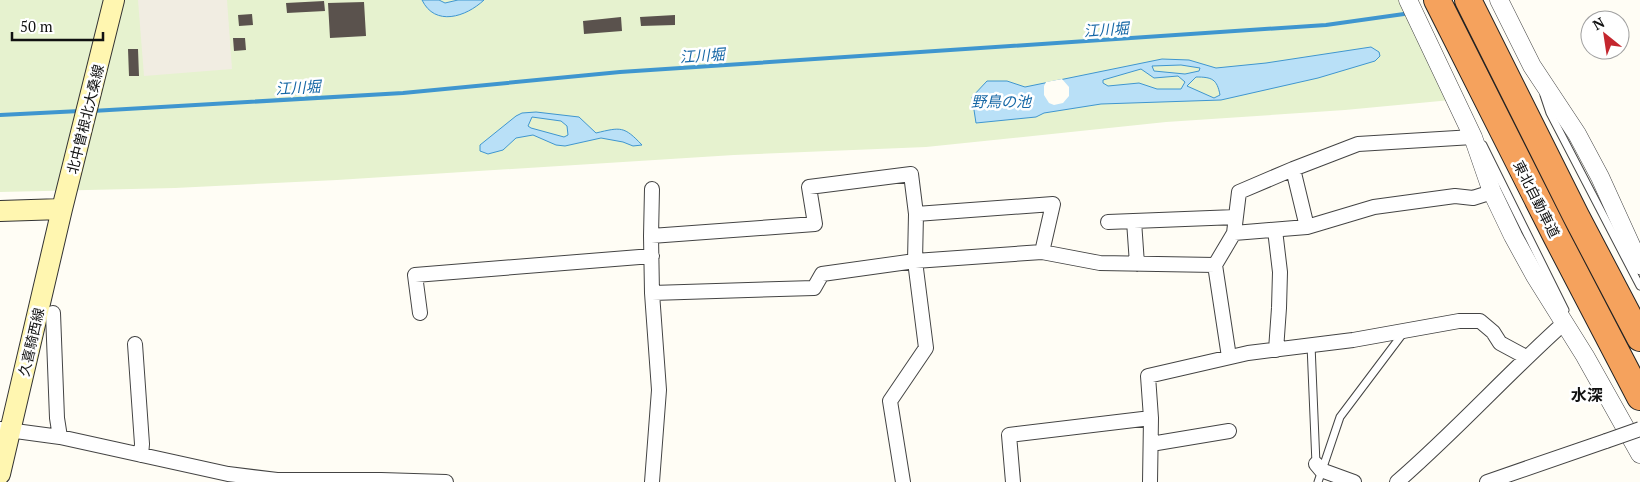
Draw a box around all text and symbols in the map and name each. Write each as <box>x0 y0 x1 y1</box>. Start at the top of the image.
scale bar <box>12 10 104 42</box>
north arrow <box>1580 10 1630 60</box>
text: N <box>1589 12 1608 34</box>
text: 50 m <box>20 16 53 36</box>
water label: 江川堀 <box>1083 17 1131 41</box>
water label: 江川堀 <box>679 43 727 67</box>
street label: 北中曽根北大桑線 <box>62 62 108 176</box>
water label: 江川堀 <box>275 76 323 98</box>
water label: 野鳥の池 <box>971 91 1033 111</box>
street label: 東北自動車道 <box>1509 157 1565 241</box>
street label: 久喜騎西線 <box>14 306 48 378</box>
district label: 水深 <box>1571 384 1603 406</box>

